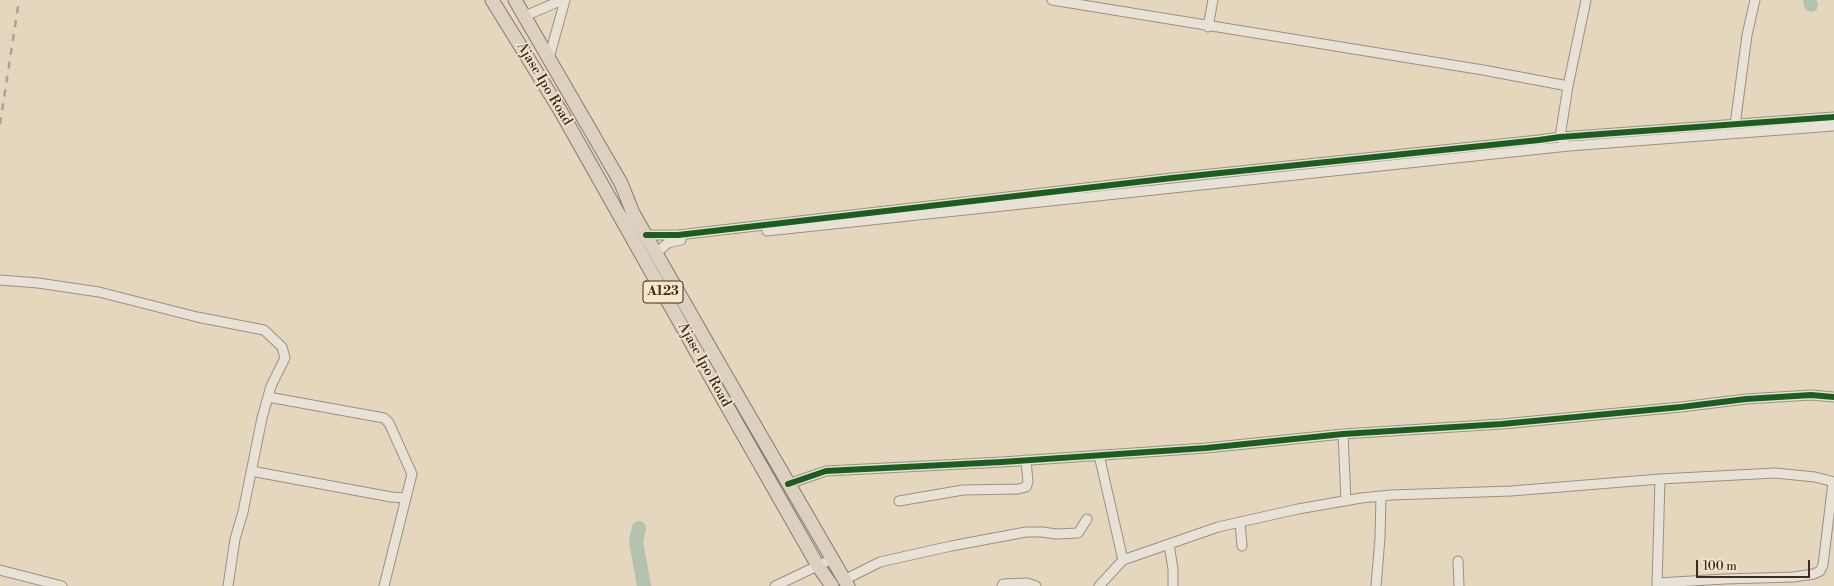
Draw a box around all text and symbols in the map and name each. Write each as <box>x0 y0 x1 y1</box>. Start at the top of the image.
street label: Ajase Ipo Road <box>513 39 575 129</box>
road number: A123 <box>643 281 683 303</box>
street label: Ajase Ipo Road <box>674 320 734 410</box>
scale bar <box>1698 552 1812 578</box>
text: 100 m <box>1703 559 1737 574</box>

